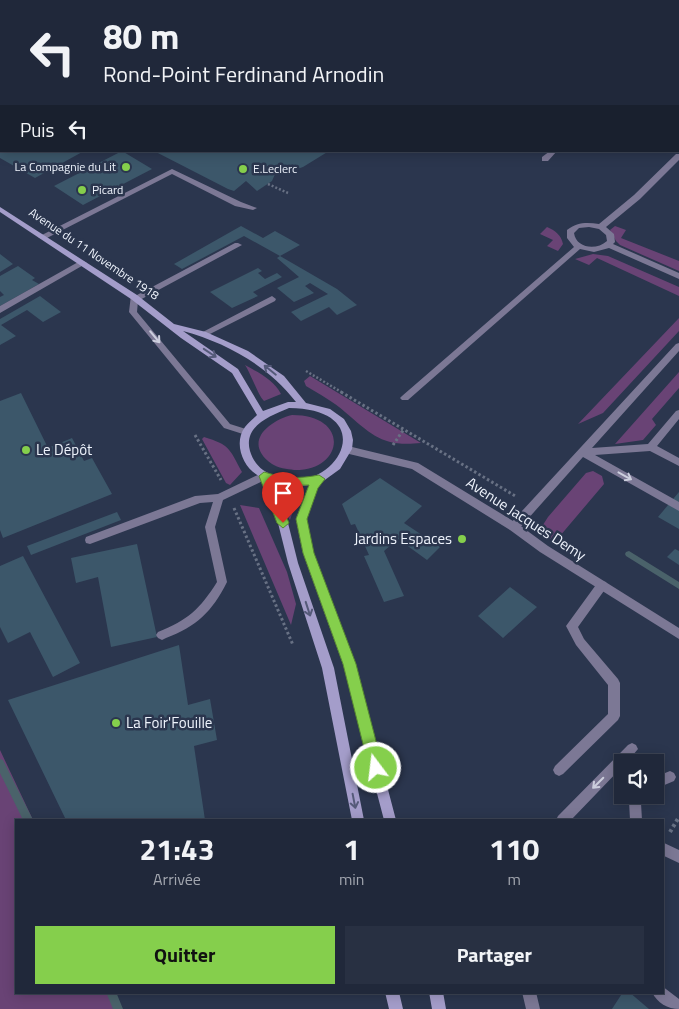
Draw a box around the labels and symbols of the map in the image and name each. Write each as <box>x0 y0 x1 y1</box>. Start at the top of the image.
place label: La Compagnie du Lit <box>15 157 117 176</box>
place label: E.Leclerc <box>253 159 297 178</box>
marker: La Compagnie du Lit <box>120 161 132 173</box>
marker: E.Leclerc <box>237 163 249 175</box>
place label: Picard <box>92 180 123 199</box>
marker: Picard <box>76 184 88 196</box>
street label: Avenue du 11 Novembre 1918 <box>25 203 163 305</box>
one-way arrow <box>149 330 160 343</box>
one-way arrow <box>203 348 217 358</box>
one-way arrow <box>263 364 276 375</box>
place label: Le Dépôt <box>36 438 93 461</box>
marker: Le Dépôt <box>20 444 32 456</box>
street label: Avenue Jacques Demy <box>462 471 591 566</box>
one-way arrow <box>617 471 632 481</box>
pin <box>262 472 304 523</box>
place label: Jardins Espaces <box>354 527 452 550</box>
marker: Jardins Espaces <box>456 533 468 545</box>
one-way arrow <box>304 601 313 616</box>
place label: La Foir'Fouille <box>126 711 212 734</box>
marker: La Foir'Fouille <box>110 717 122 729</box>
position arrow <box>349 741 401 793</box>
one-way arrow <box>592 777 604 790</box>
one-way arrow <box>350 792 359 808</box>

